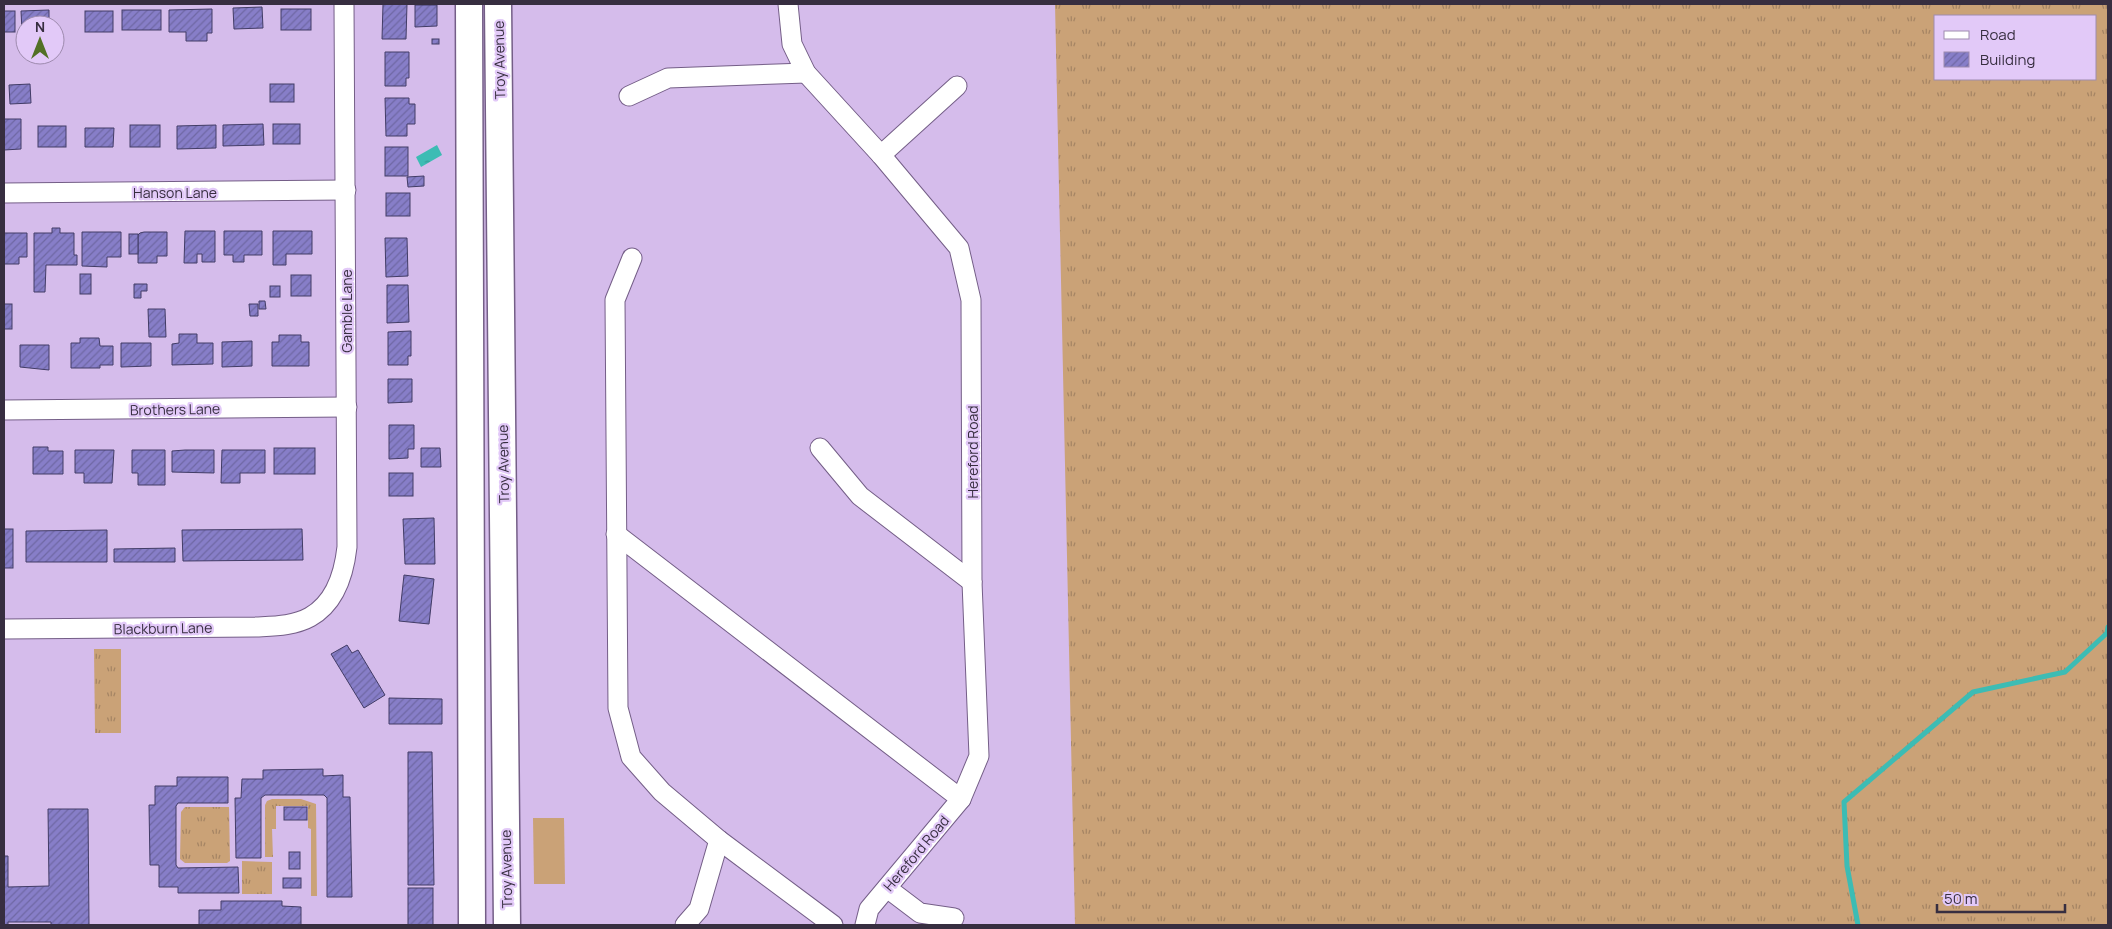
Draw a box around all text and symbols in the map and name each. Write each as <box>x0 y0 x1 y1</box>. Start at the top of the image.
north arrow <box>15 15 65 65</box>
legend <box>1934 15 2097 80</box>
text: N <box>35 17 45 36</box>
street label: Troy Avenue <box>489 20 509 100</box>
text: Road <box>1980 24 2016 45</box>
text: Building <box>1980 49 2035 70</box>
street label: Hanson Lane <box>133 183 217 202</box>
street label: Gamble Lane <box>337 269 356 353</box>
street label: Brothers Lane <box>130 399 220 419</box>
street label: Hereford Road <box>963 405 982 499</box>
street label: Troy Avenue <box>493 424 513 504</box>
street label: Blackburn Lane <box>114 618 212 638</box>
street label: Hereford Road <box>879 811 953 895</box>
street label: Troy Avenue <box>496 829 516 909</box>
scale bar <box>1937 882 2064 914</box>
text: 50 m <box>1944 888 1978 909</box>

